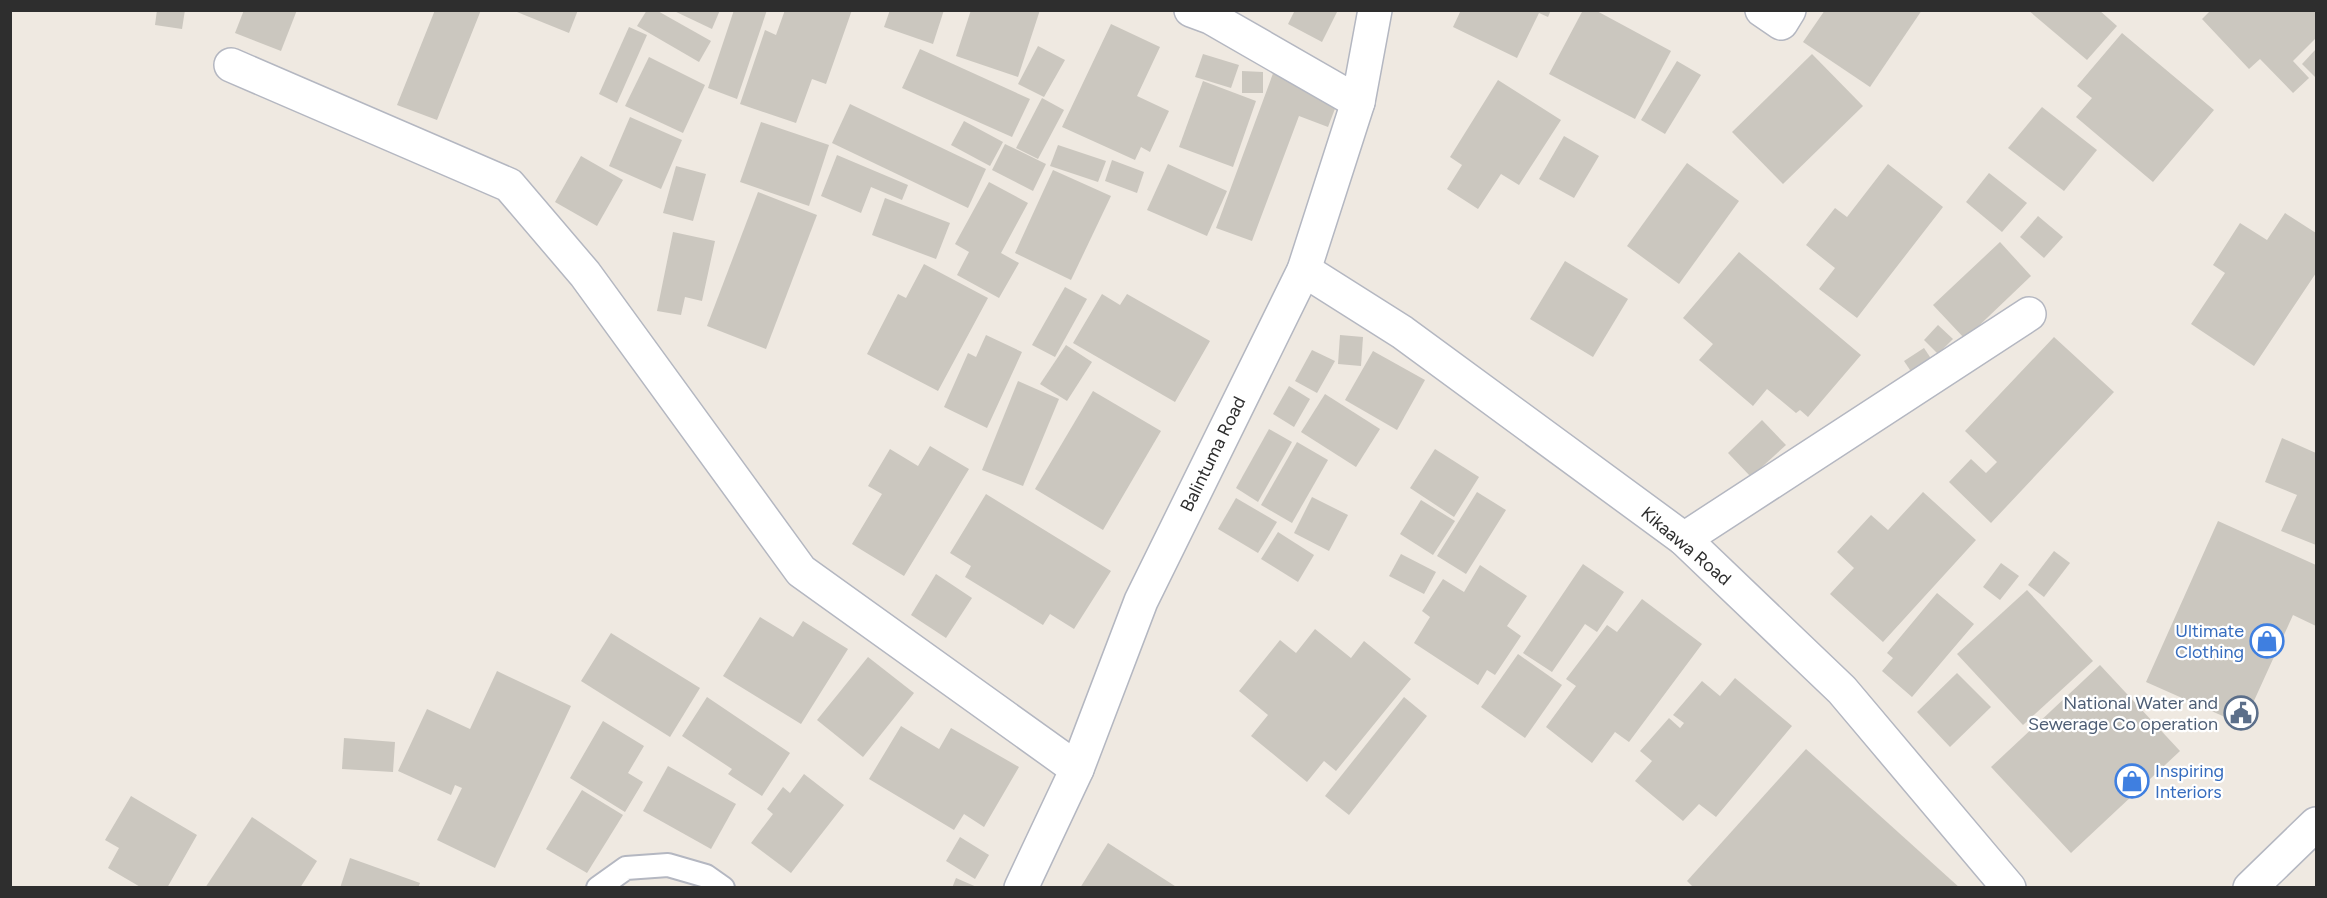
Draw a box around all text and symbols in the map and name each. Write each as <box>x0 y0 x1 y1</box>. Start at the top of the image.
street label: Balintuma Road <box>1176 393 1250 515</box>
street label: Kikaawa Road <box>1636 502 1736 590</box>
place label: Ultimate Clothing <box>2175 620 2244 663</box>
shop icon: Ultimate Clothing <box>2249 623 2285 659</box>
place label: National Water and Sewerage Co operation <box>2028 692 2218 735</box>
public building icon: National Water and Sewerage Co operation <box>2223 695 2259 731</box>
place label: Inspiring Interiors <box>2155 760 2224 803</box>
shop icon: Inspiring Interiors <box>2114 763 2150 799</box>

